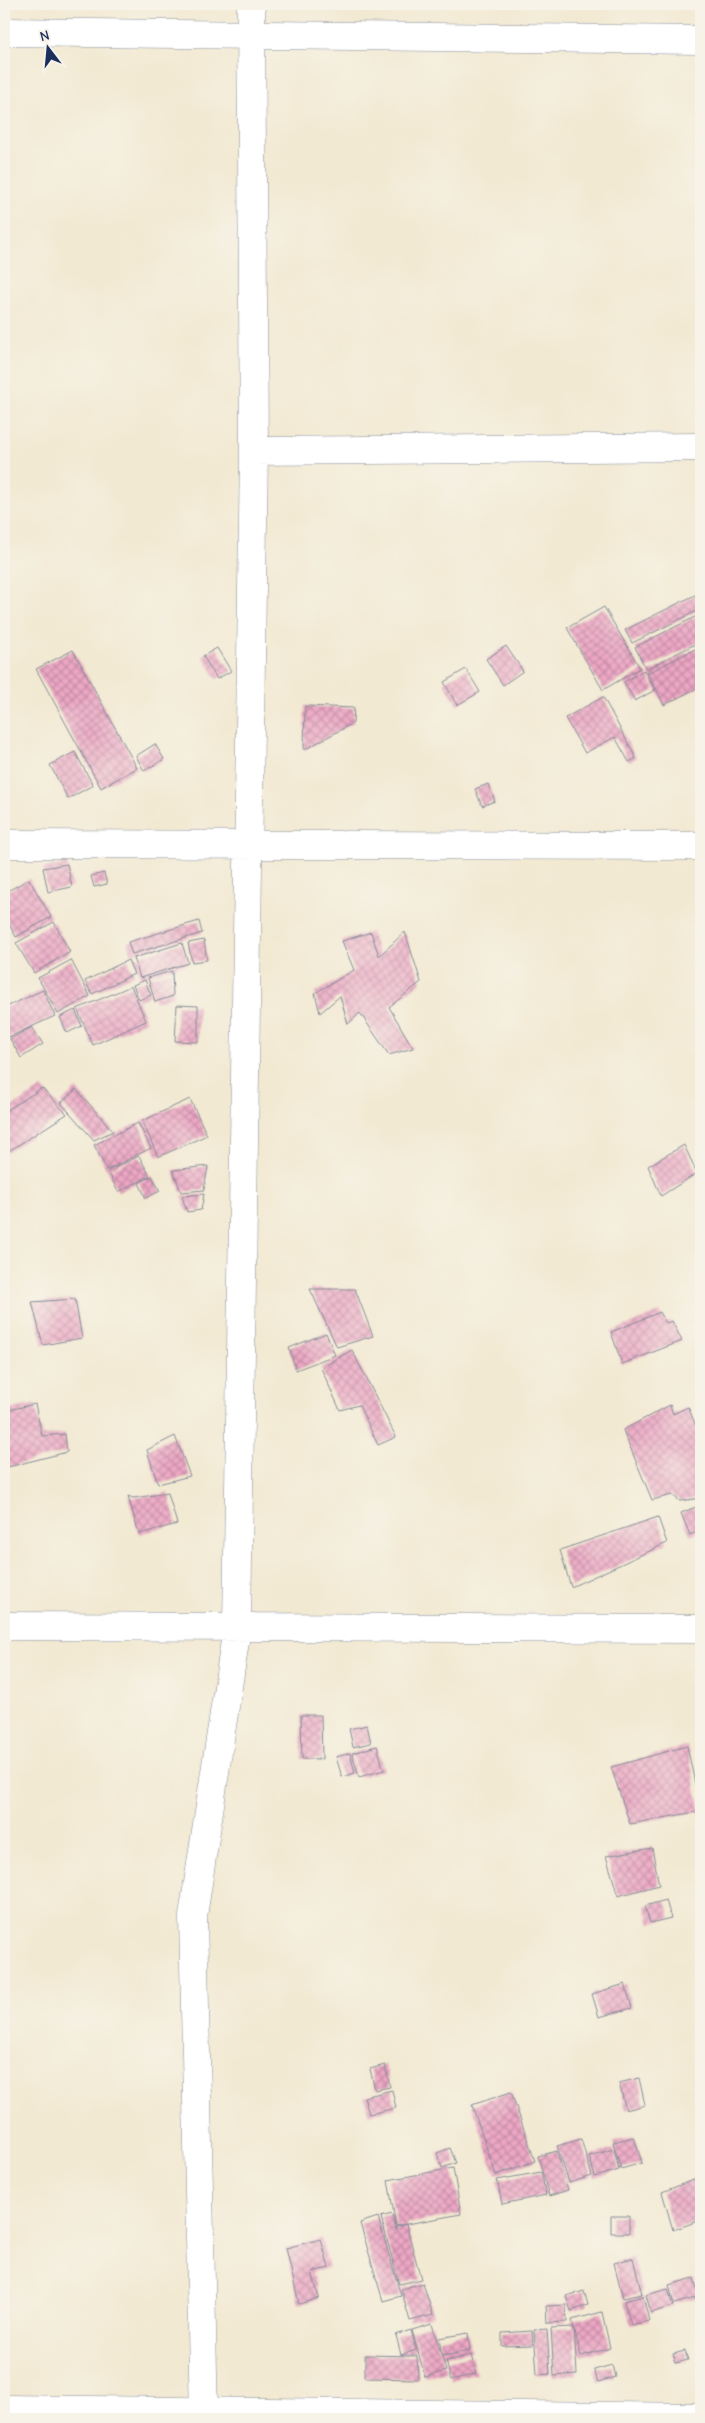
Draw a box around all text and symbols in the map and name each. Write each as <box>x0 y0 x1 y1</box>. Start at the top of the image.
north arrow <box>22 22 72 72</box>
text: N <box>38 27 51 45</box>

